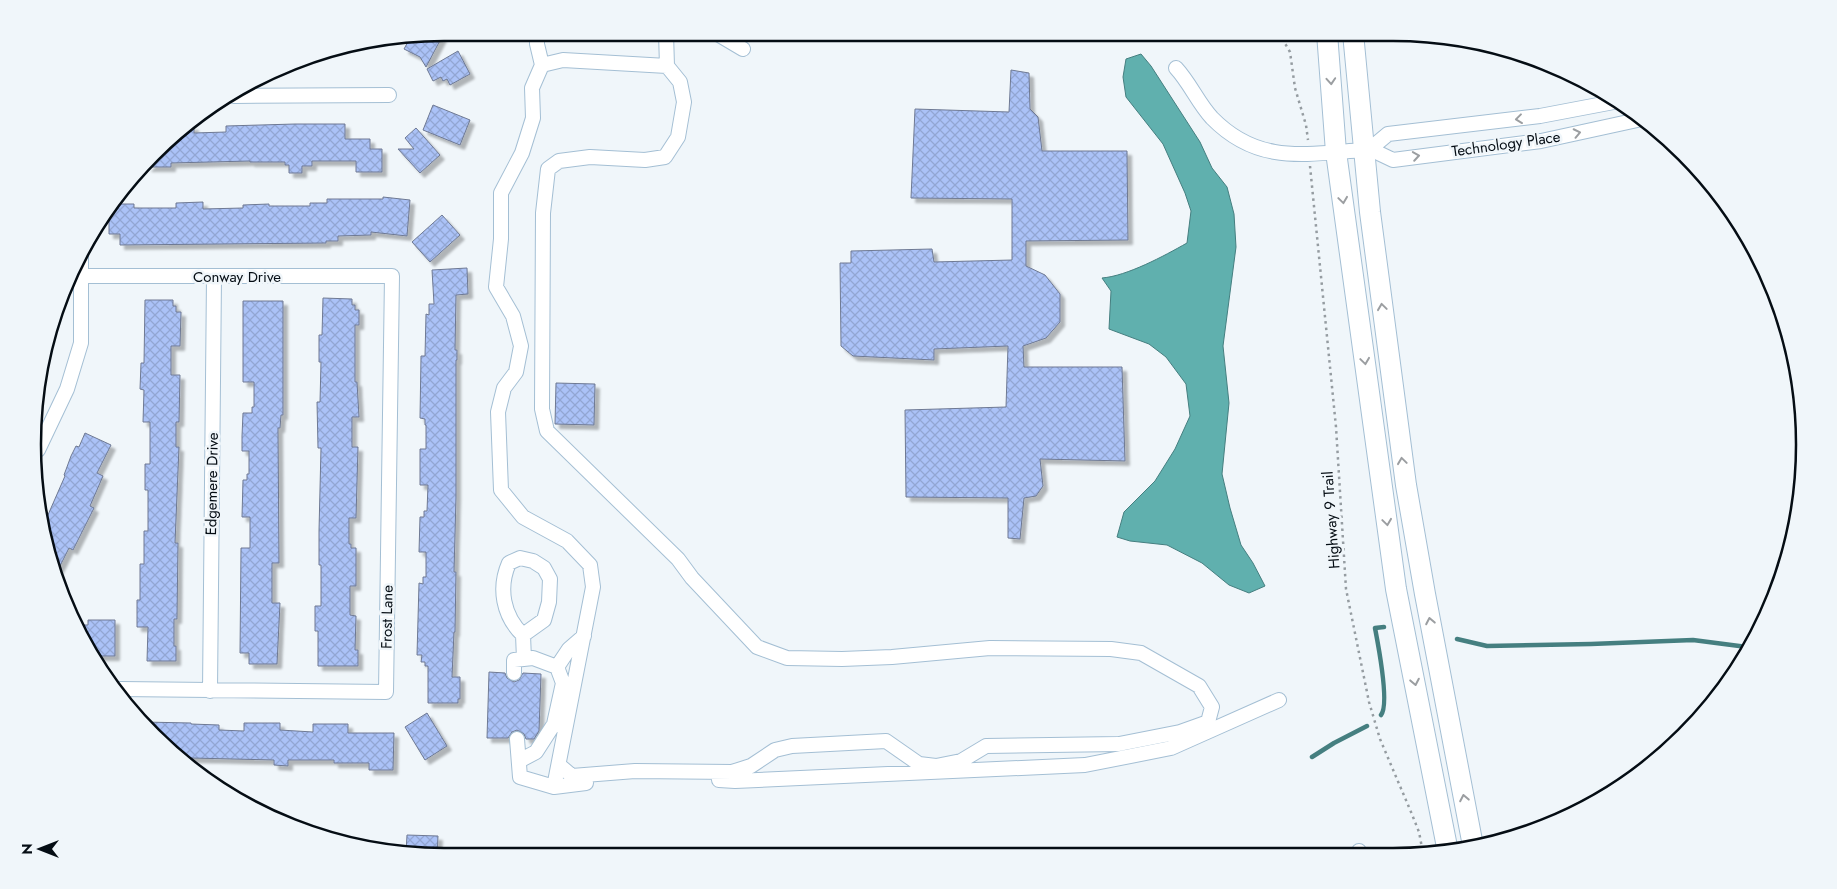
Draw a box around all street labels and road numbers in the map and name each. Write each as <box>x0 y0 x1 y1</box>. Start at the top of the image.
street label: Technology Place <box>1450 125 1562 163</box>
street label: Conway Drive <box>193 266 281 288</box>
street label: Edgemere Drive <box>200 432 224 536</box>
street label: Highway 9 Trail <box>1317 470 1345 570</box>
street label: Frost Lane <box>375 585 399 649</box>

